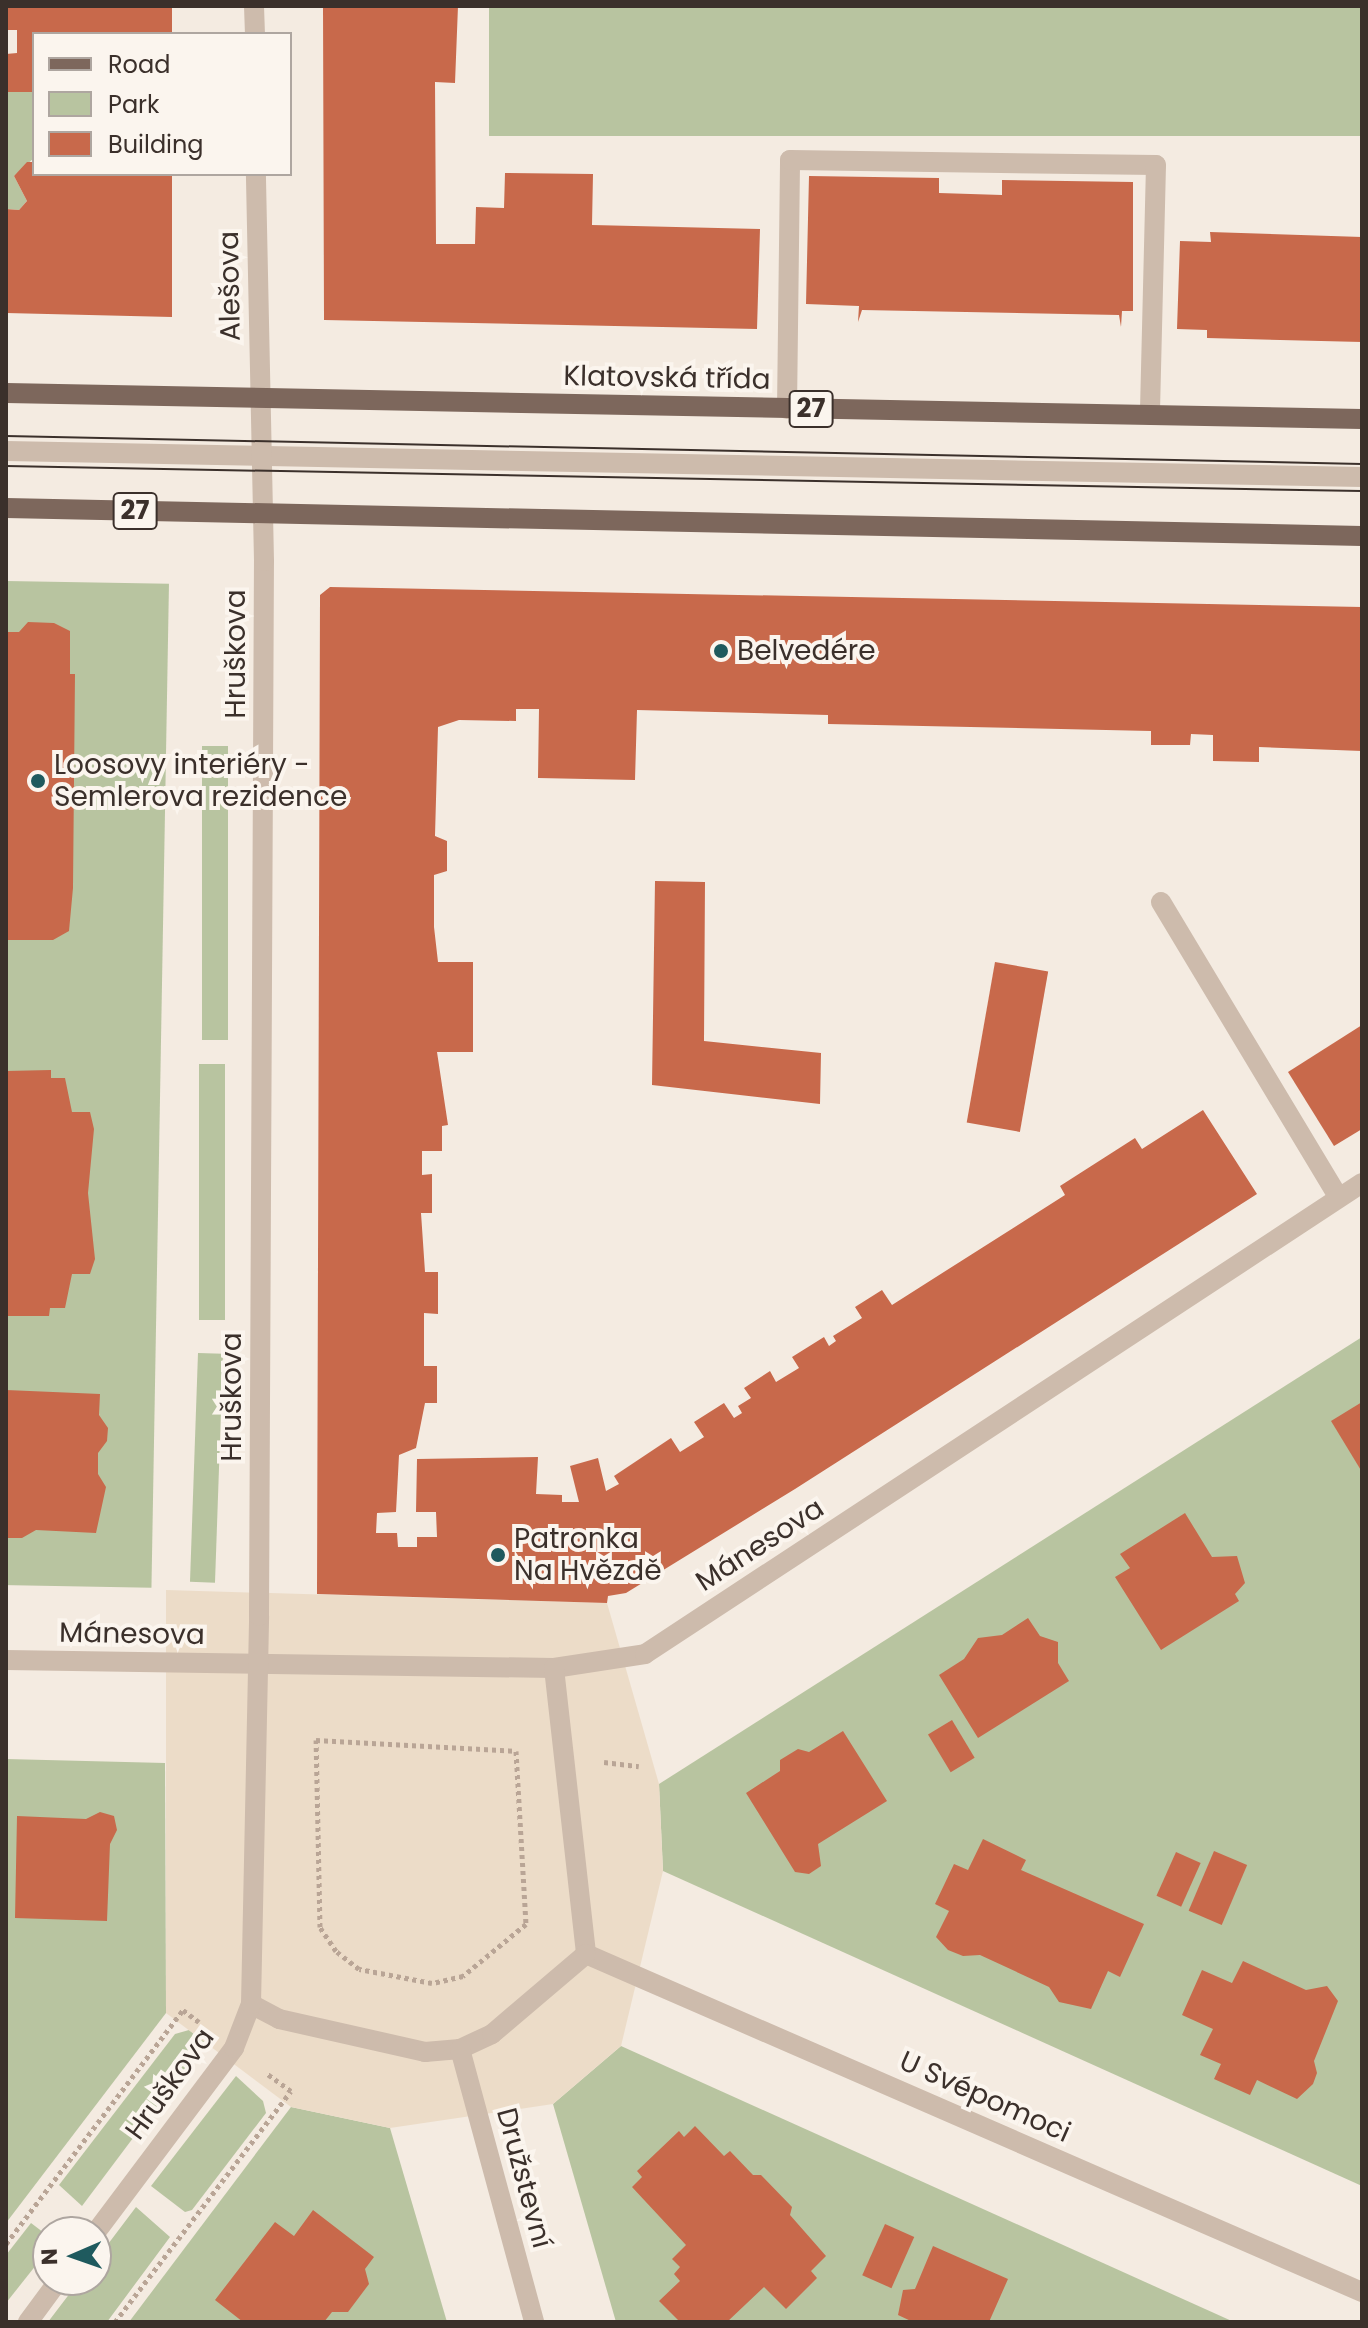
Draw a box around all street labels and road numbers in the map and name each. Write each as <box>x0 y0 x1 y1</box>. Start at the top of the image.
street label: Alešova <box>212 231 248 341</box>
street label: Klatovská třída <box>563 359 771 397</box>
road number: 27 <box>787 387 835 431</box>
road number: 27 <box>111 489 159 533</box>
street label: Hruškova <box>219 589 253 719</box>
street label: Hruškova <box>215 1332 249 1462</box>
street label: Mánesova <box>690 1491 830 1599</box>
street label: Mánesova <box>59 1616 205 1652</box>
street label: Hruškova <box>118 2022 222 2146</box>
street label: U Svépomoci <box>894 2044 1076 2150</box>
street label: Družstevní <box>489 2104 559 2252</box>

